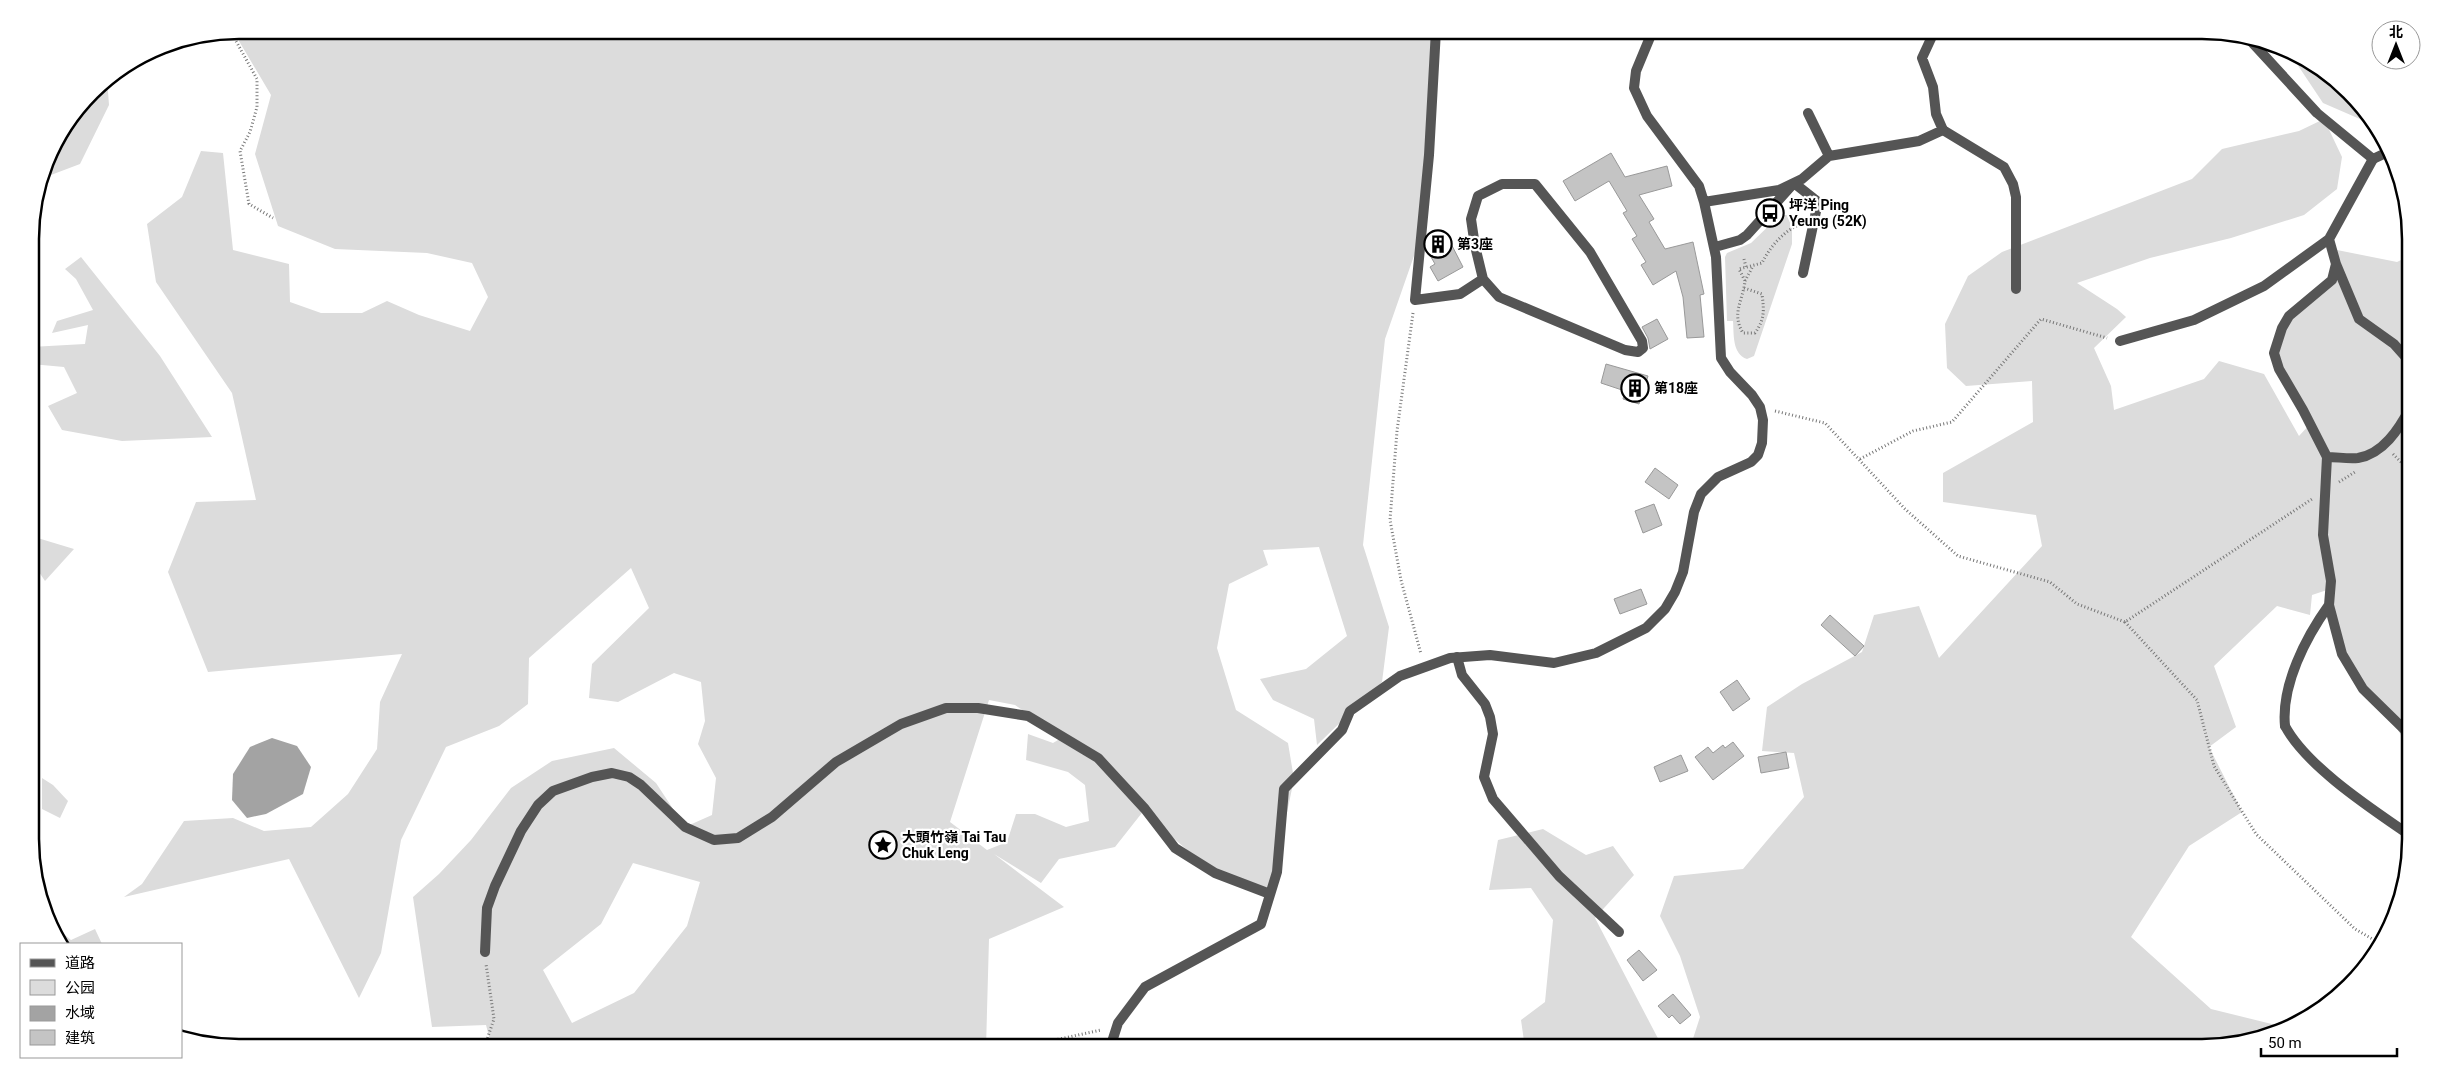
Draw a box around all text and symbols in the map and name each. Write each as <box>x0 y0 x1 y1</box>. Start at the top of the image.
north arrow <box>2371 20 2421 70</box>
text: 北 <box>2389 24 2403 40</box>
place label: 坪洋 Ping Yeung (52K) <box>1789 197 1867 230</box>
bus stop icon: 坪洋 Ping Yeung (52K) <box>1755 198 1785 228</box>
building icon: 第3座 <box>1423 229 1453 259</box>
place label: 第3座 <box>1457 236 1493 252</box>
building icon: 第18座 <box>1620 373 1650 403</box>
place label: 第18座 <box>1654 380 1698 396</box>
place label: 大頭竹嶺 Tai Tau Chuk Leng <box>902 829 1007 861</box>
place icon: 大頭竹嶺 Tai Tau Chuk Leng <box>868 830 898 860</box>
legend <box>20 943 182 1058</box>
text: 道路 <box>65 954 95 972</box>
text: 公园 <box>65 979 95 997</box>
text: 水域 <box>65 1004 95 1022</box>
scale bar <box>2261 1026 2397 1058</box>
text: 建筑 <box>65 1029 95 1047</box>
text: 50 m <box>2268 1034 2302 1052</box>

